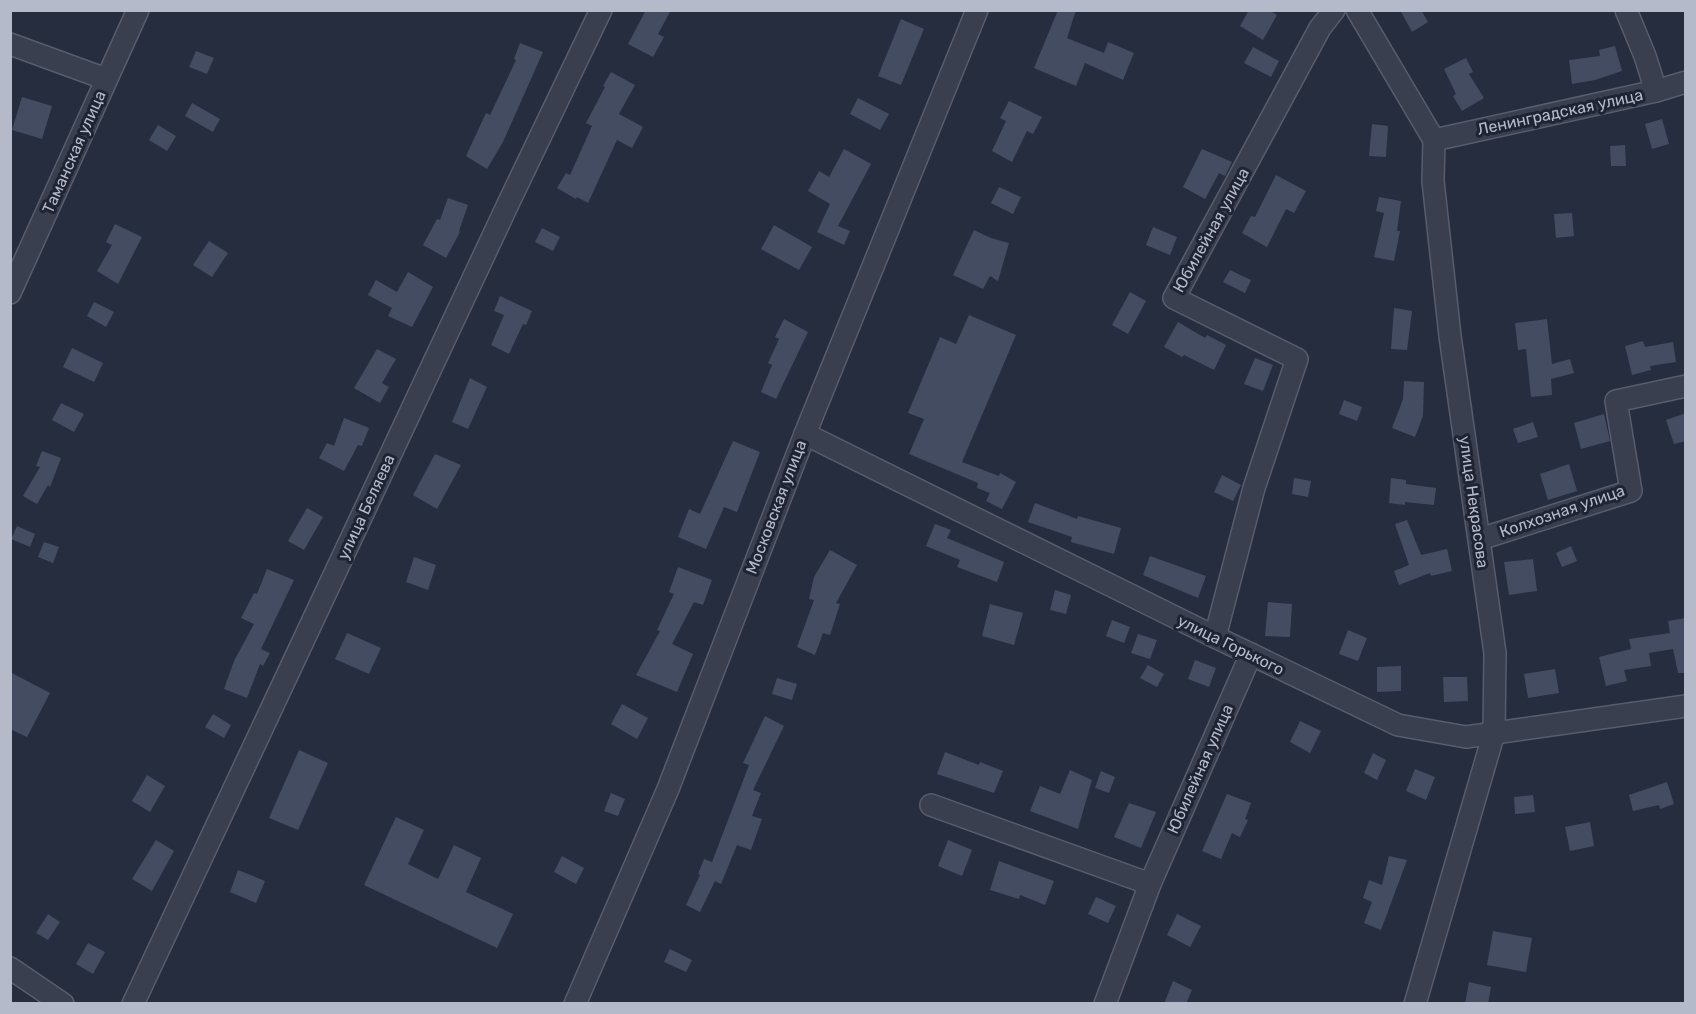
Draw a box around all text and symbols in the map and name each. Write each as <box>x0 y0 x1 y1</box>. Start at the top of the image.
street label: Ленинградская улица <box>1475 85 1645 139</box>
street label: Таманская улица <box>38 88 110 216</box>
street label: Юбилейная улица <box>1169 164 1253 296</box>
street label: улица Некрасова <box>1455 435 1493 569</box>
street label: Московская улица <box>742 437 810 577</box>
street label: улица Беляева <box>333 451 399 563</box>
street label: Колхозная улица <box>1497 481 1627 541</box>
street label: улица Горького <box>1175 611 1287 679</box>
street label: Юбилейная улица <box>1163 701 1237 837</box>

